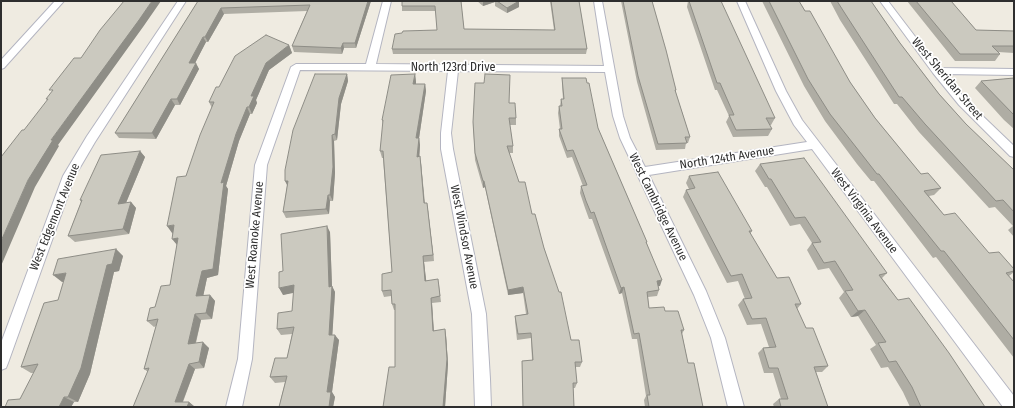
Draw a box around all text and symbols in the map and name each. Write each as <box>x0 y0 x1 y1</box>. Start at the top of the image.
street label: West Sheridan Street <box>908 35 986 123</box>
street label: North 123rd Drive <box>411 61 495 75</box>
street label: North 124th Avenue <box>679 143 775 173</box>
street label: West Cambridge Avenue <box>626 151 690 263</box>
street label: West Edgemont Avenue <box>27 161 83 273</box>
street label: West Virginia Avenue <box>827 166 901 256</box>
street label: West Roanoke Avenue <box>243 181 267 289</box>
street label: West Windsor Avenue <box>447 184 481 290</box>

